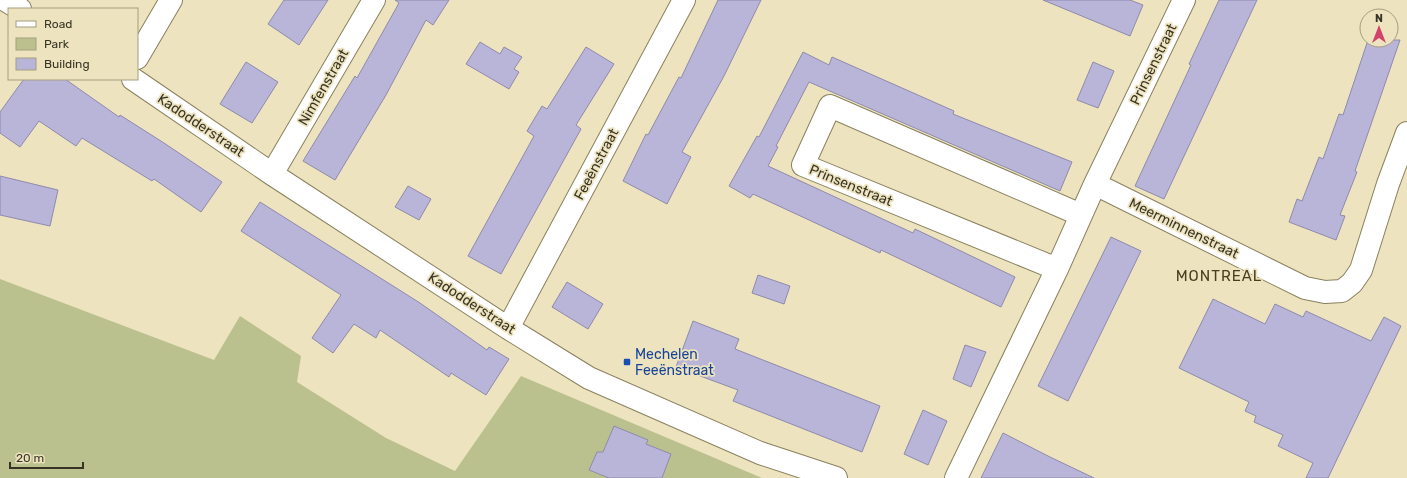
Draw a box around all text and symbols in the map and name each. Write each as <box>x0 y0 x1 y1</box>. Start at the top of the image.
legend <box>8 8 138 80</box>
north arrow <box>1359 8 1399 48</box>
text: N <box>1375 12 1383 25</box>
text: Road <box>44 17 72 31</box>
street label: Prinsenstraat <box>1126 20 1181 108</box>
text: Park <box>44 37 70 51</box>
street label: Nimfenstraat <box>295 45 352 129</box>
text: Building <box>44 57 90 71</box>
street label: Kadodderstraat <box>154 90 248 161</box>
street label: Feeënstraat <box>570 125 623 203</box>
street label: Prinsenstraat <box>807 161 895 210</box>
street label: Meerminnenstraat <box>1126 195 1242 263</box>
district label: MONTREAL <box>1176 267 1262 285</box>
street label: Kadodderstraat <box>425 269 519 338</box>
place label: Mechelen Feeënstraat <box>635 346 714 379</box>
marker: Mechelen Feeënstraat <box>622 357 632 367</box>
scale bar <box>10 444 83 470</box>
text: 20 m <box>16 451 44 465</box>

